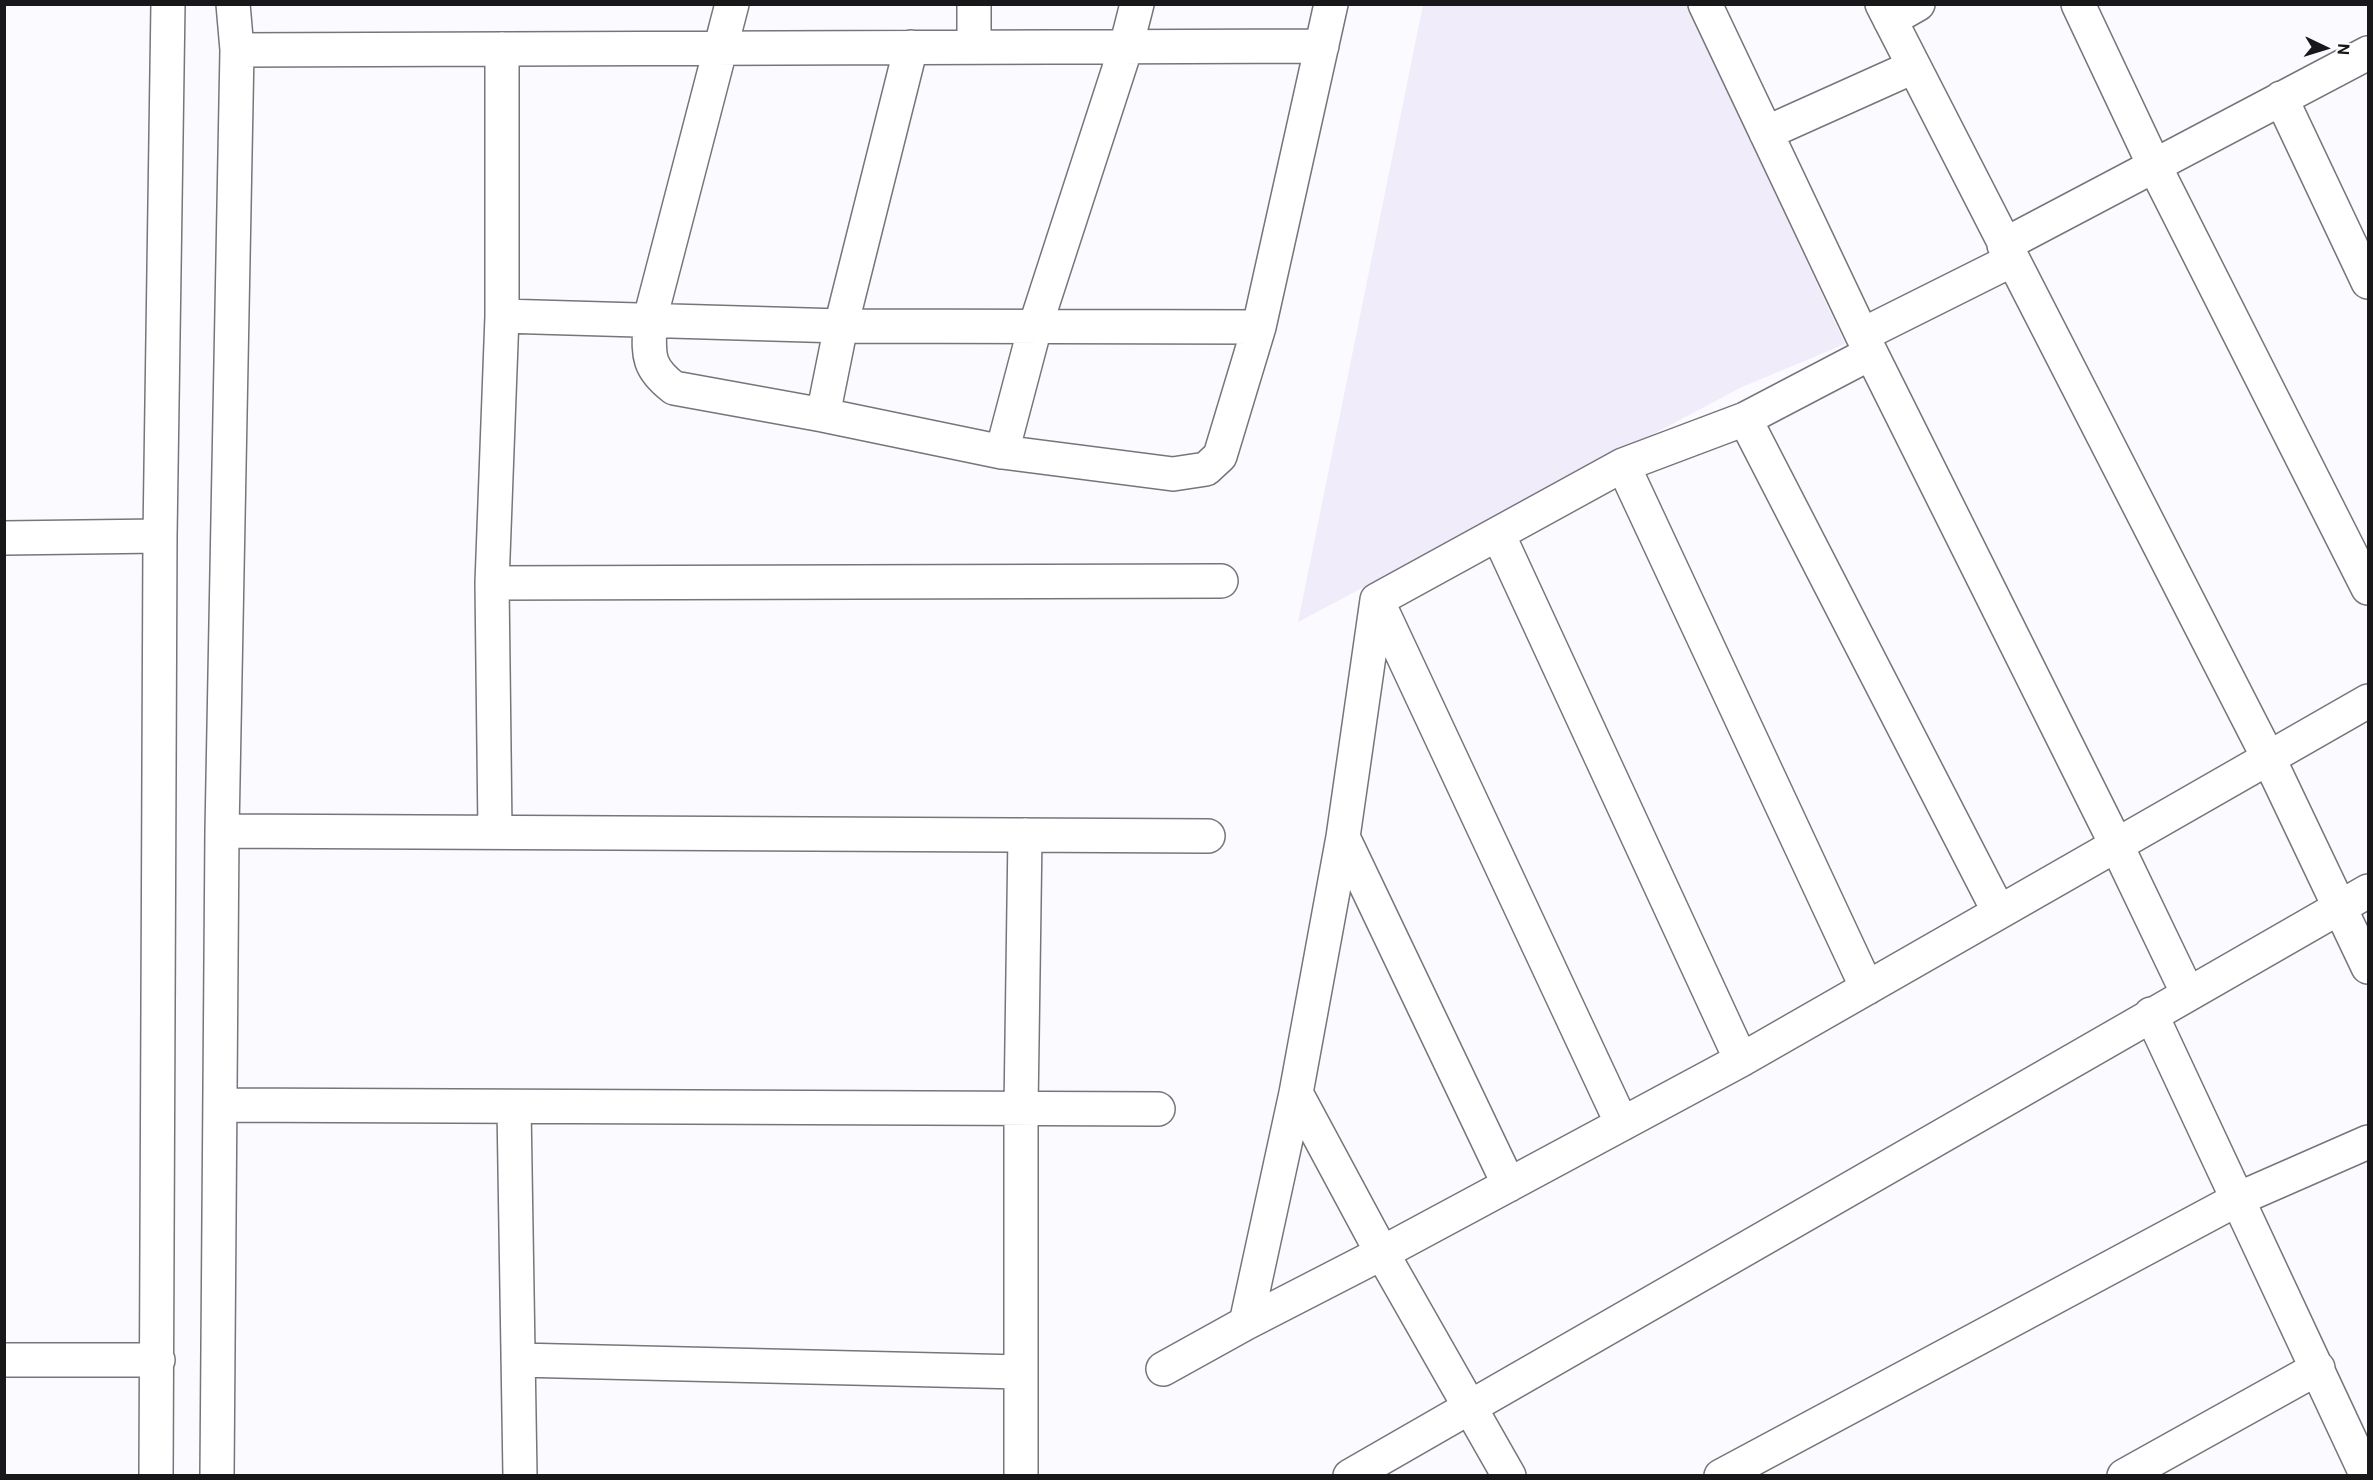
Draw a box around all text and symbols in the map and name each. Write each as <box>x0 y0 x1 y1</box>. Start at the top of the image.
north arrow <box>2295 18 2355 78</box>
text: N <box>2334 43 2353 56</box>

